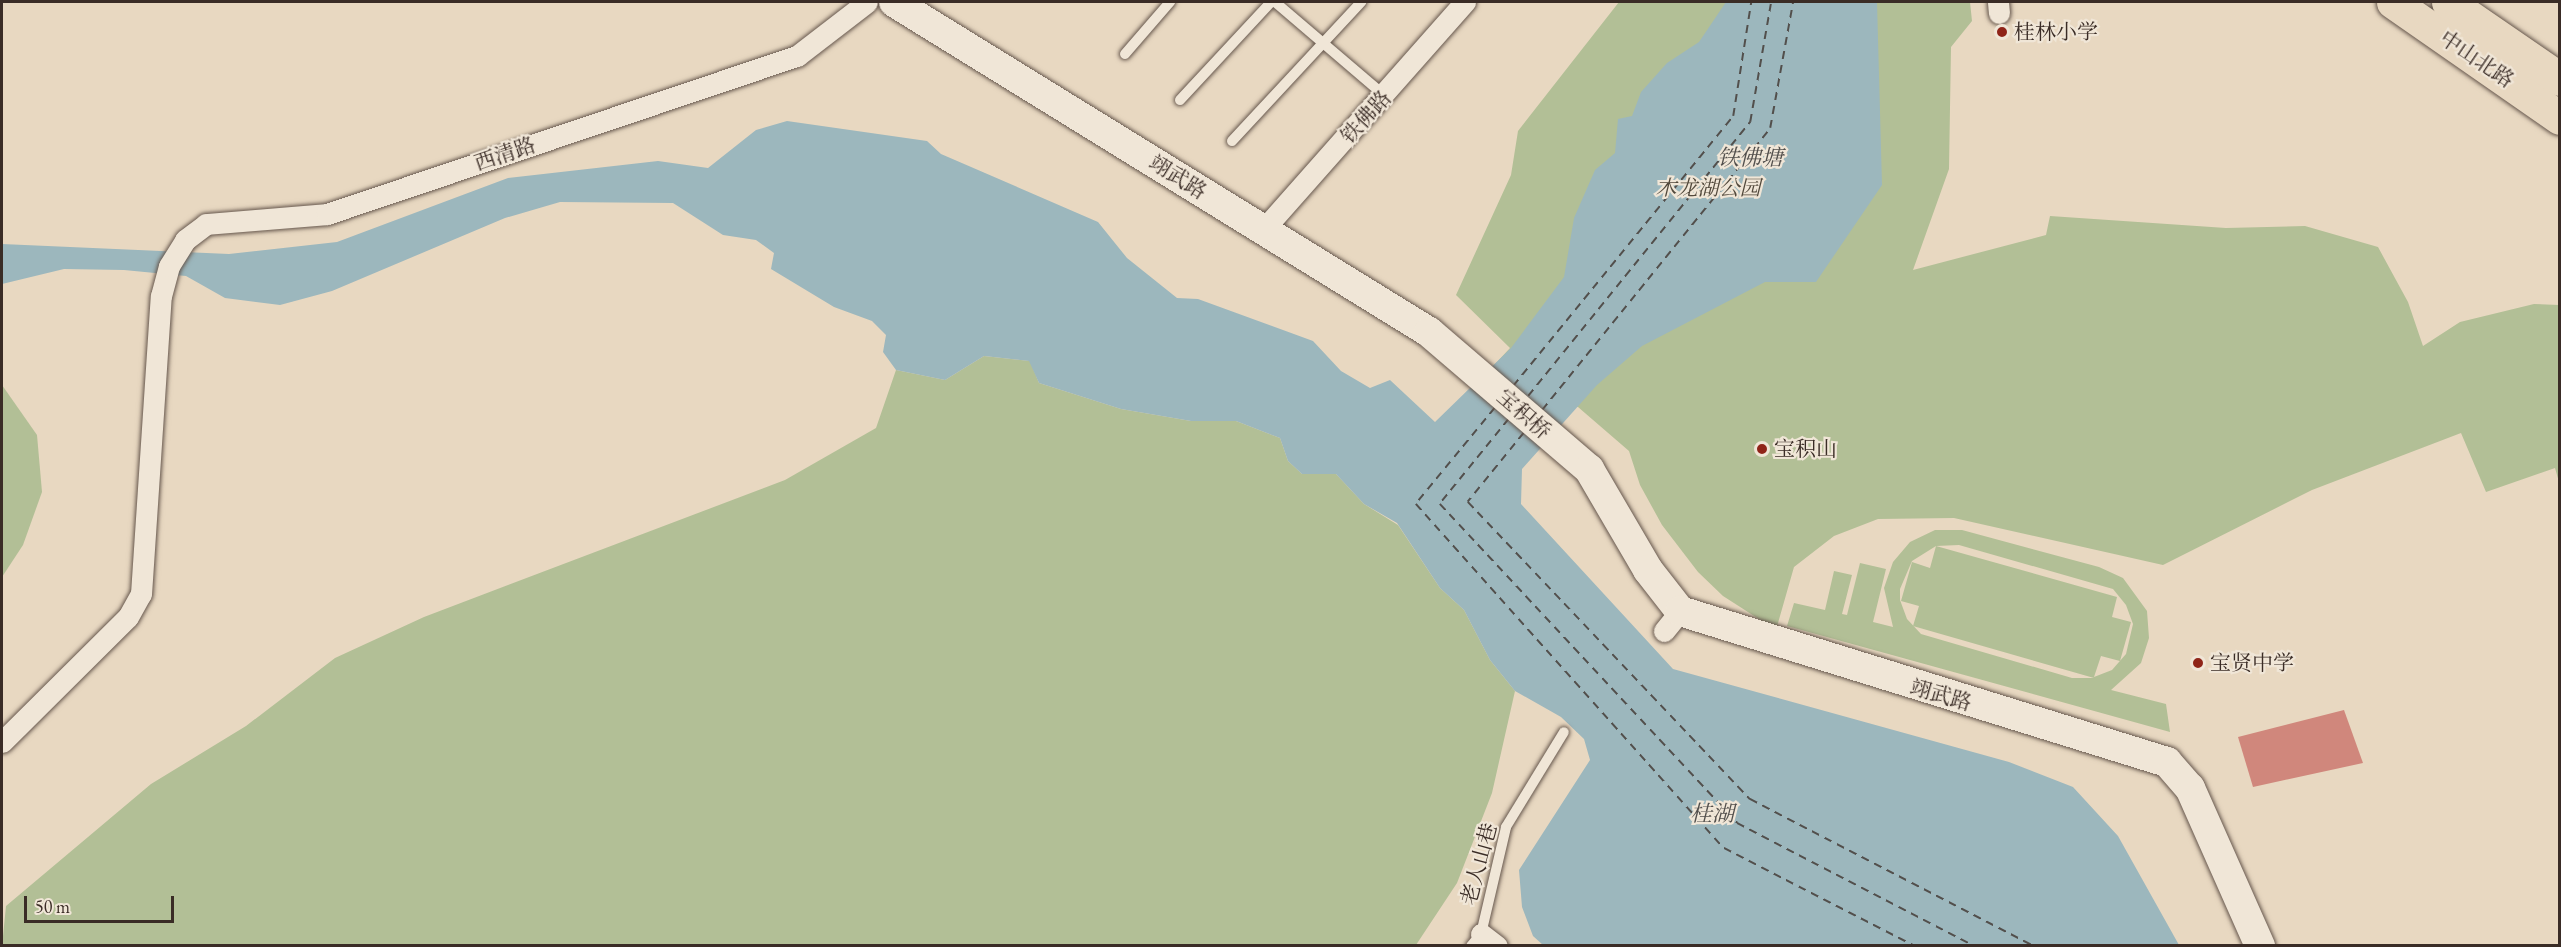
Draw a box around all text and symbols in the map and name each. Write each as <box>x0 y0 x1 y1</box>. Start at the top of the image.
place label: 桂林小学 <box>2014 19 2098 45</box>
marker: 桂林小学 <box>1995 25 2009 39</box>
street label: 中山北路 <box>2435 25 2519 93</box>
street label: 铁佛路 <box>1336 85 1396 149</box>
street label: 西清路 <box>471 132 539 176</box>
water label: 铁佛塘 <box>1717 145 1783 171</box>
street label: 翊武路 <box>1145 150 1211 204</box>
park label: 木龙湖公园 <box>1656 175 1760 201</box>
street label: 宝积桥 <box>1492 384 1556 444</box>
place label: 宝积山 <box>1774 436 1837 462</box>
marker: 宝积山 <box>1755 442 1769 456</box>
place label: 宝贤中学 <box>2210 650 2294 676</box>
marker: 宝贤中学 <box>2191 656 2205 670</box>
street label: 翊武路 <box>1907 674 1975 716</box>
water label: 桂湖 <box>1690 801 1734 827</box>
street label: 老人山巷 <box>1456 820 1502 908</box>
scale bar <box>27 884 177 922</box>
text: 50 m <box>35 895 70 918</box>

